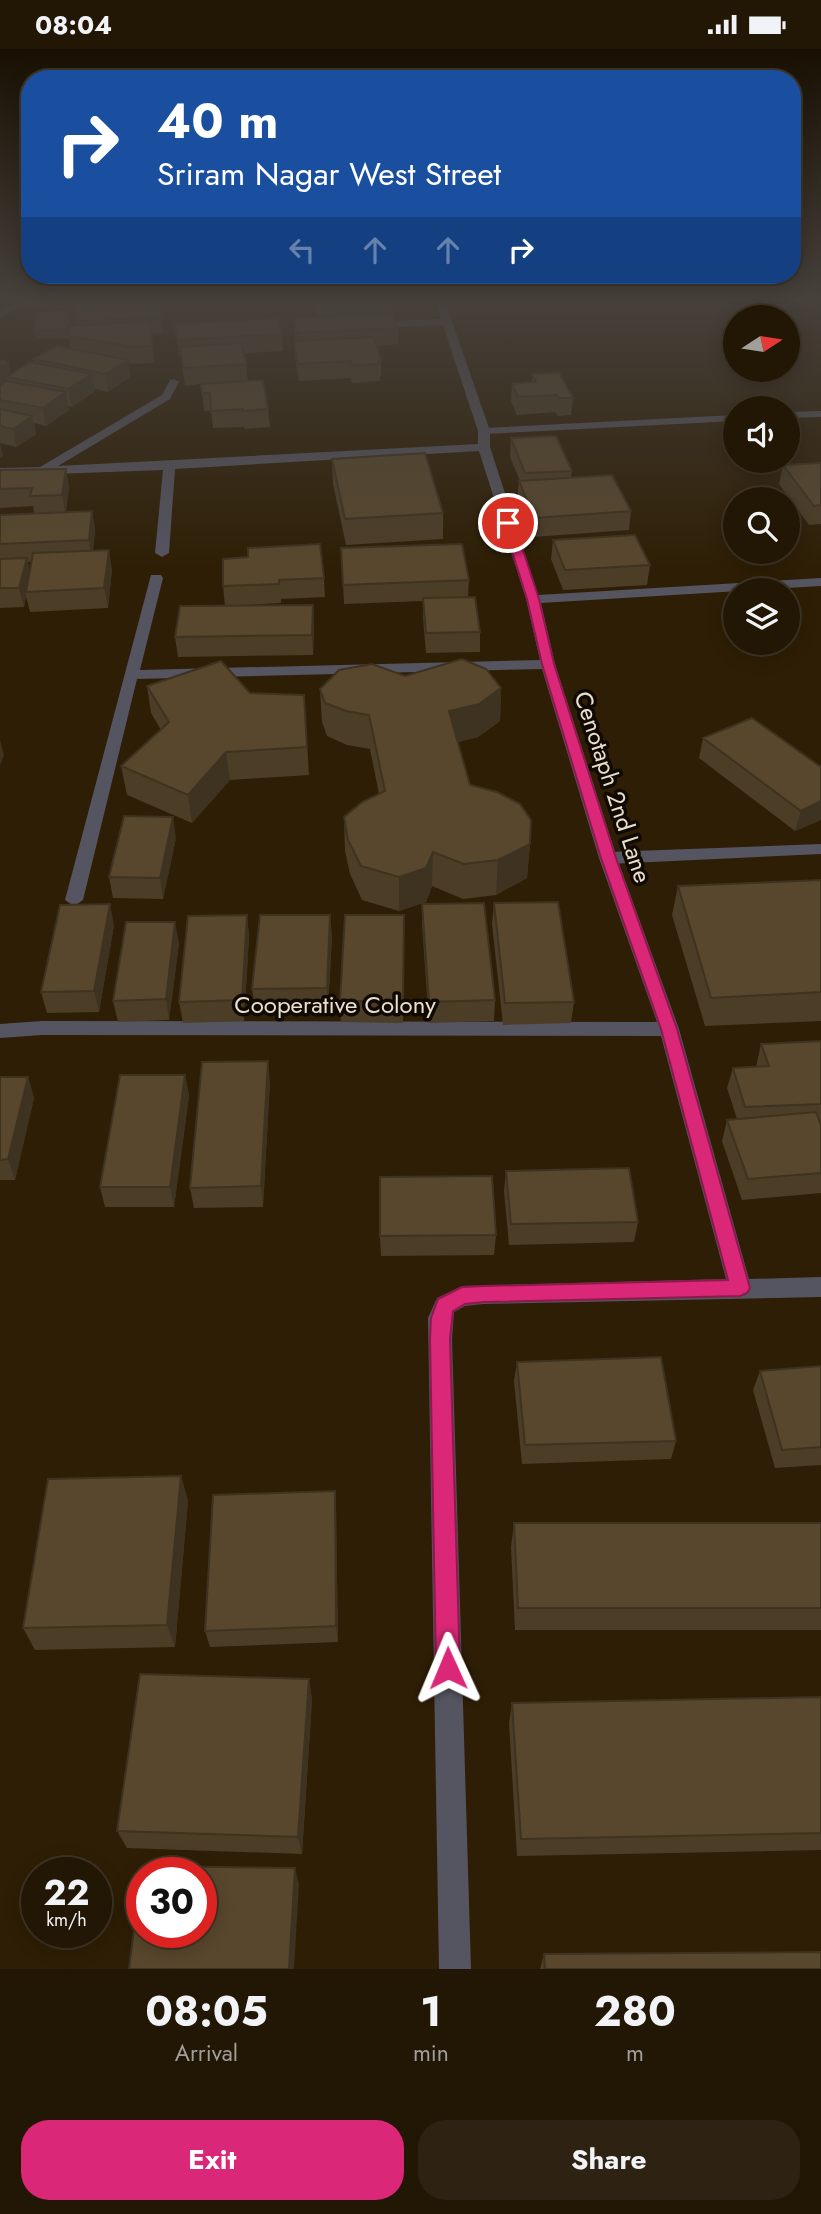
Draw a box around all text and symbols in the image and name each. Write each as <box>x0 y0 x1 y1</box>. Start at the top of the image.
text: 08:04 <box>35 6 112 44</box>
text: 40 m <box>157 86 279 156</box>
icon: right <box>42 98 133 189</box>
text: Sriram Nagar West Street <box>157 151 501 197</box>
icon: left <box>283 231 321 269</box>
icon: ahead <box>356 231 394 269</box>
icon: ahead <box>429 231 467 269</box>
icon: right <box>502 231 540 269</box>
north arrow <box>723 305 800 381</box>
map controls <box>723 305 800 655</box>
button: sound <box>723 396 800 473</box>
button: search <box>723 487 800 564</box>
pin <box>478 493 538 553</box>
icon: arrive <box>489 504 527 542</box>
button: layers <box>723 578 800 655</box>
street label: Cenotaph 2nd Lane <box>565 687 661 887</box>
street label: Cooperative Colony <box>234 987 436 1022</box>
position arrow <box>411 1631 485 1705</box>
speed limit sign: 30 <box>126 1857 217 1948</box>
text: 22 <box>44 1868 89 1918</box>
text: km/h <box>46 1907 87 1933</box>
text: 08:05 <box>145 1981 268 2042</box>
text: 1 <box>420 1981 442 2042</box>
text: 280 <box>594 1981 676 2042</box>
text: Arrival <box>175 2036 238 2070</box>
text: min <box>413 2036 449 2070</box>
text: m <box>626 2036 644 2070</box>
button: Exit <box>21 2120 404 2200</box>
button: Share <box>418 2120 800 2200</box>

